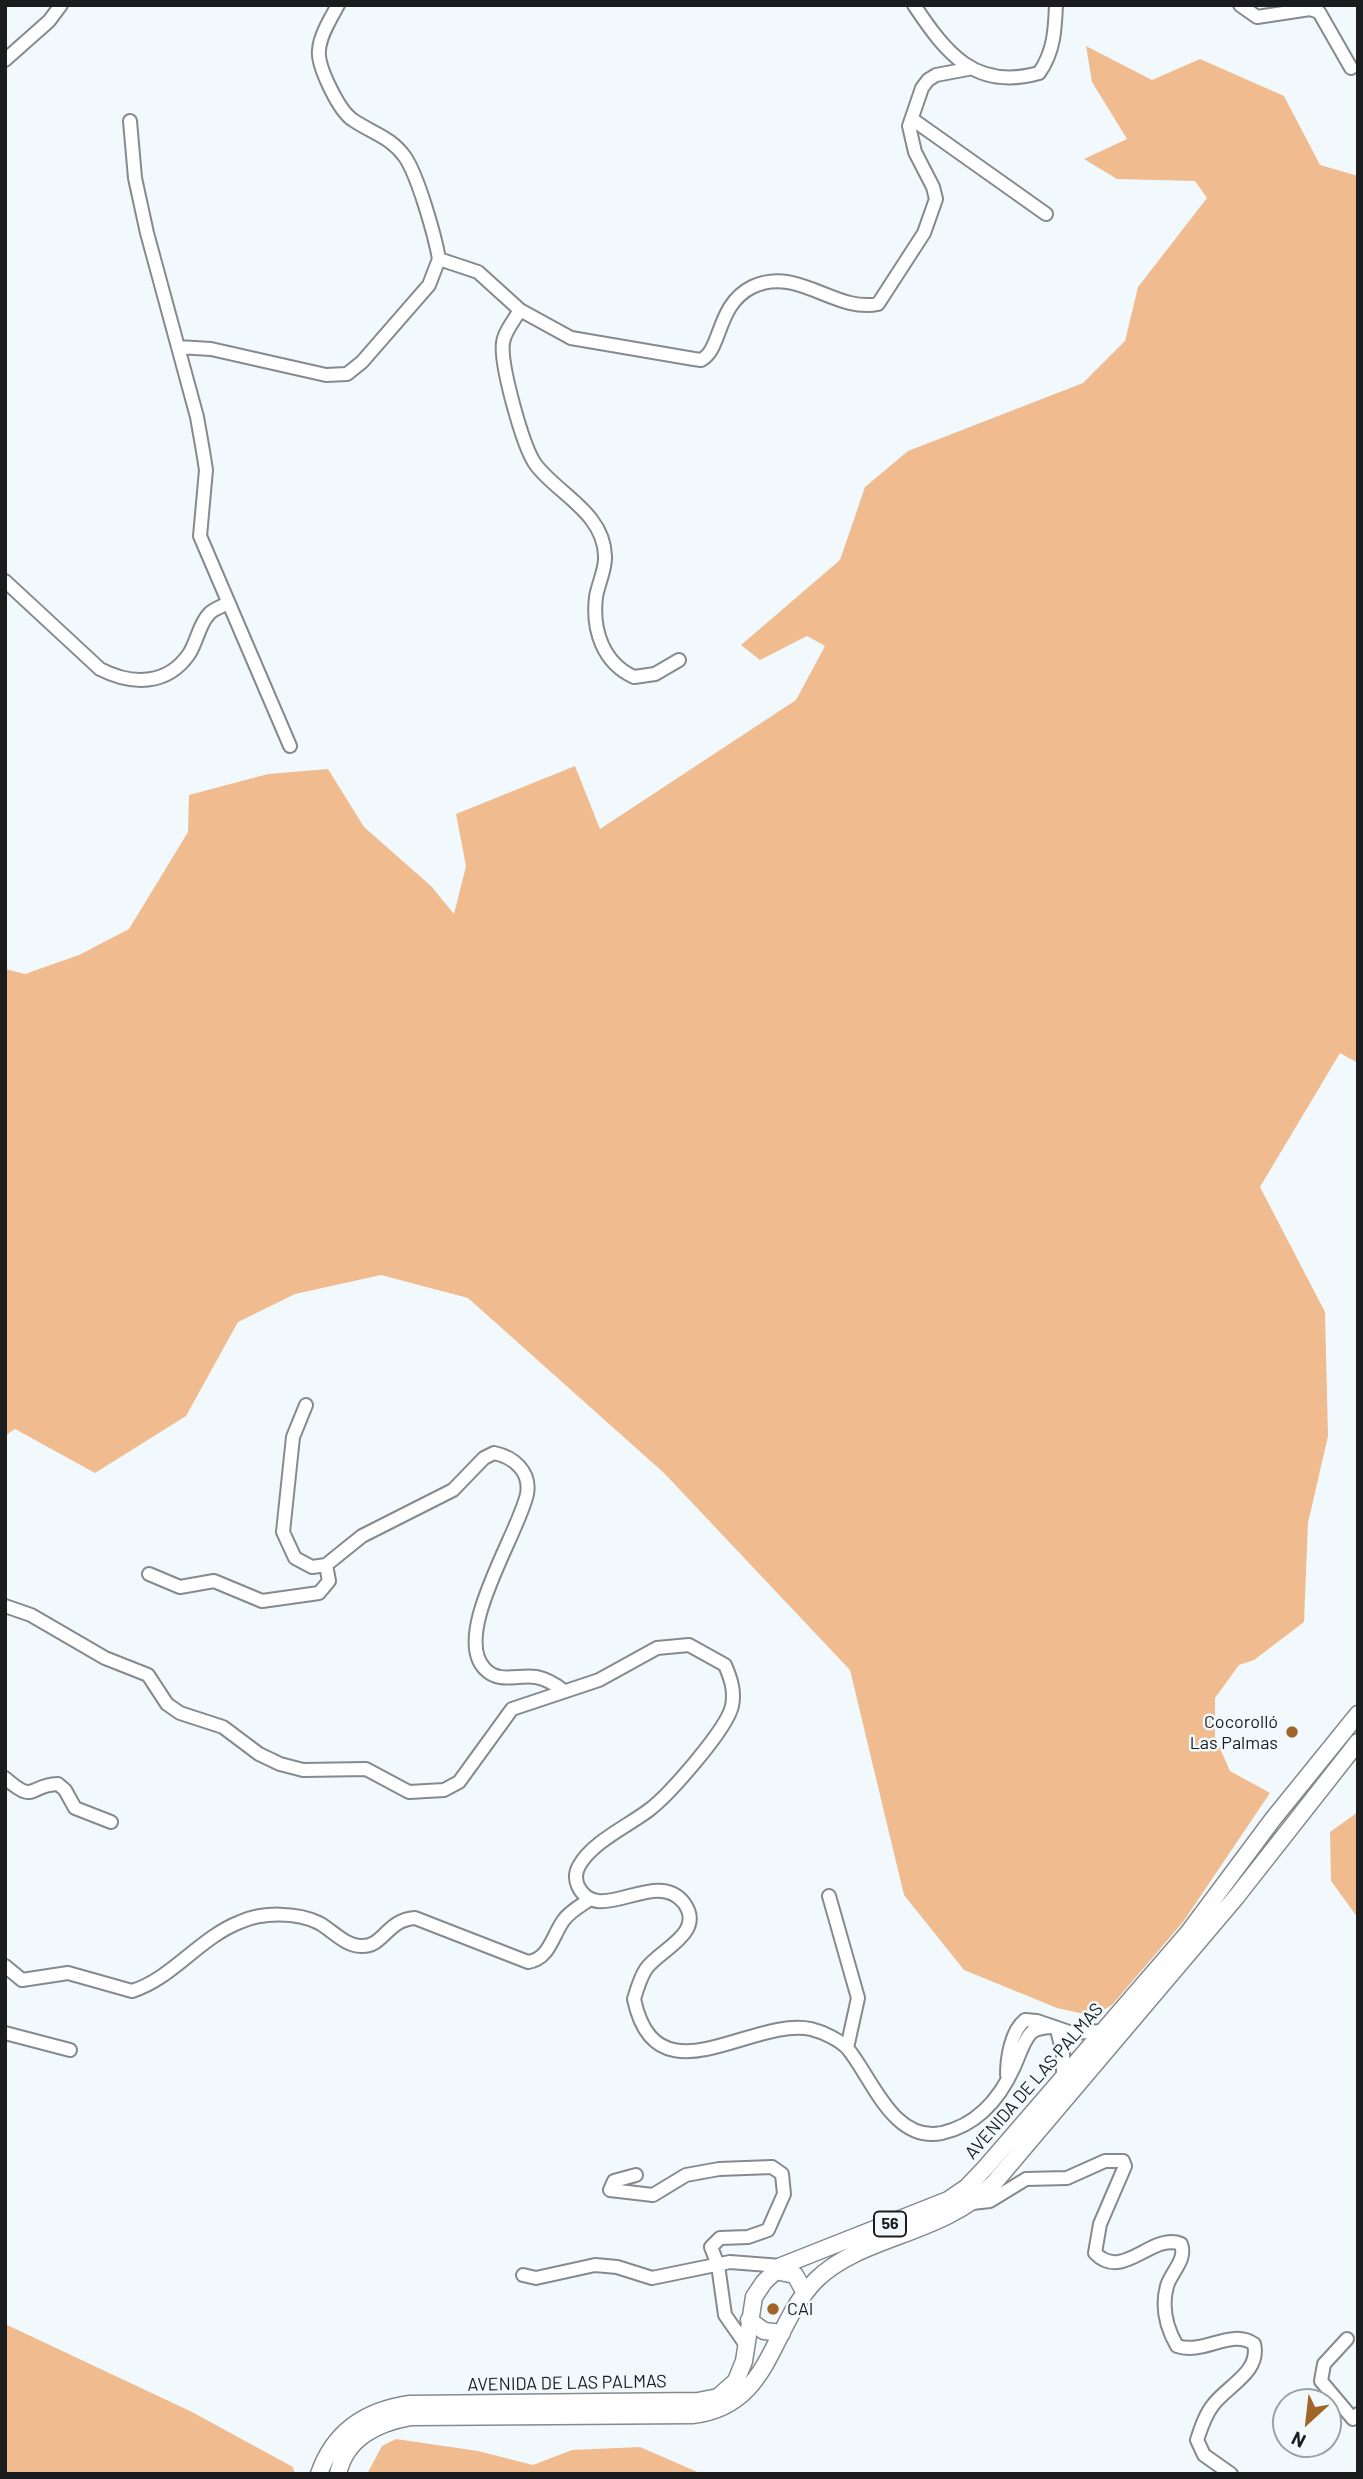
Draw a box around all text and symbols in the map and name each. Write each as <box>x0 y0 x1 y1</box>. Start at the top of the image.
place label: Cocorolló Las Palmas <box>1190 1711 1278 1754</box>
marker: Cocorolló Las Palmas <box>1284 1724 1300 1740</box>
street label: AVENIDA DE LAS PALMAS <box>960 1999 1108 2163</box>
road number: 56 <box>874 2212 906 2236</box>
place label: CAI <box>787 2298 813 2320</box>
marker: CAI <box>765 2301 781 2317</box>
street label: AVENIDA DE LAS PALMAS <box>467 2370 667 2396</box>
north arrow <box>1272 2388 1342 2458</box>
text: N <box>1287 2427 1309 2453</box>

